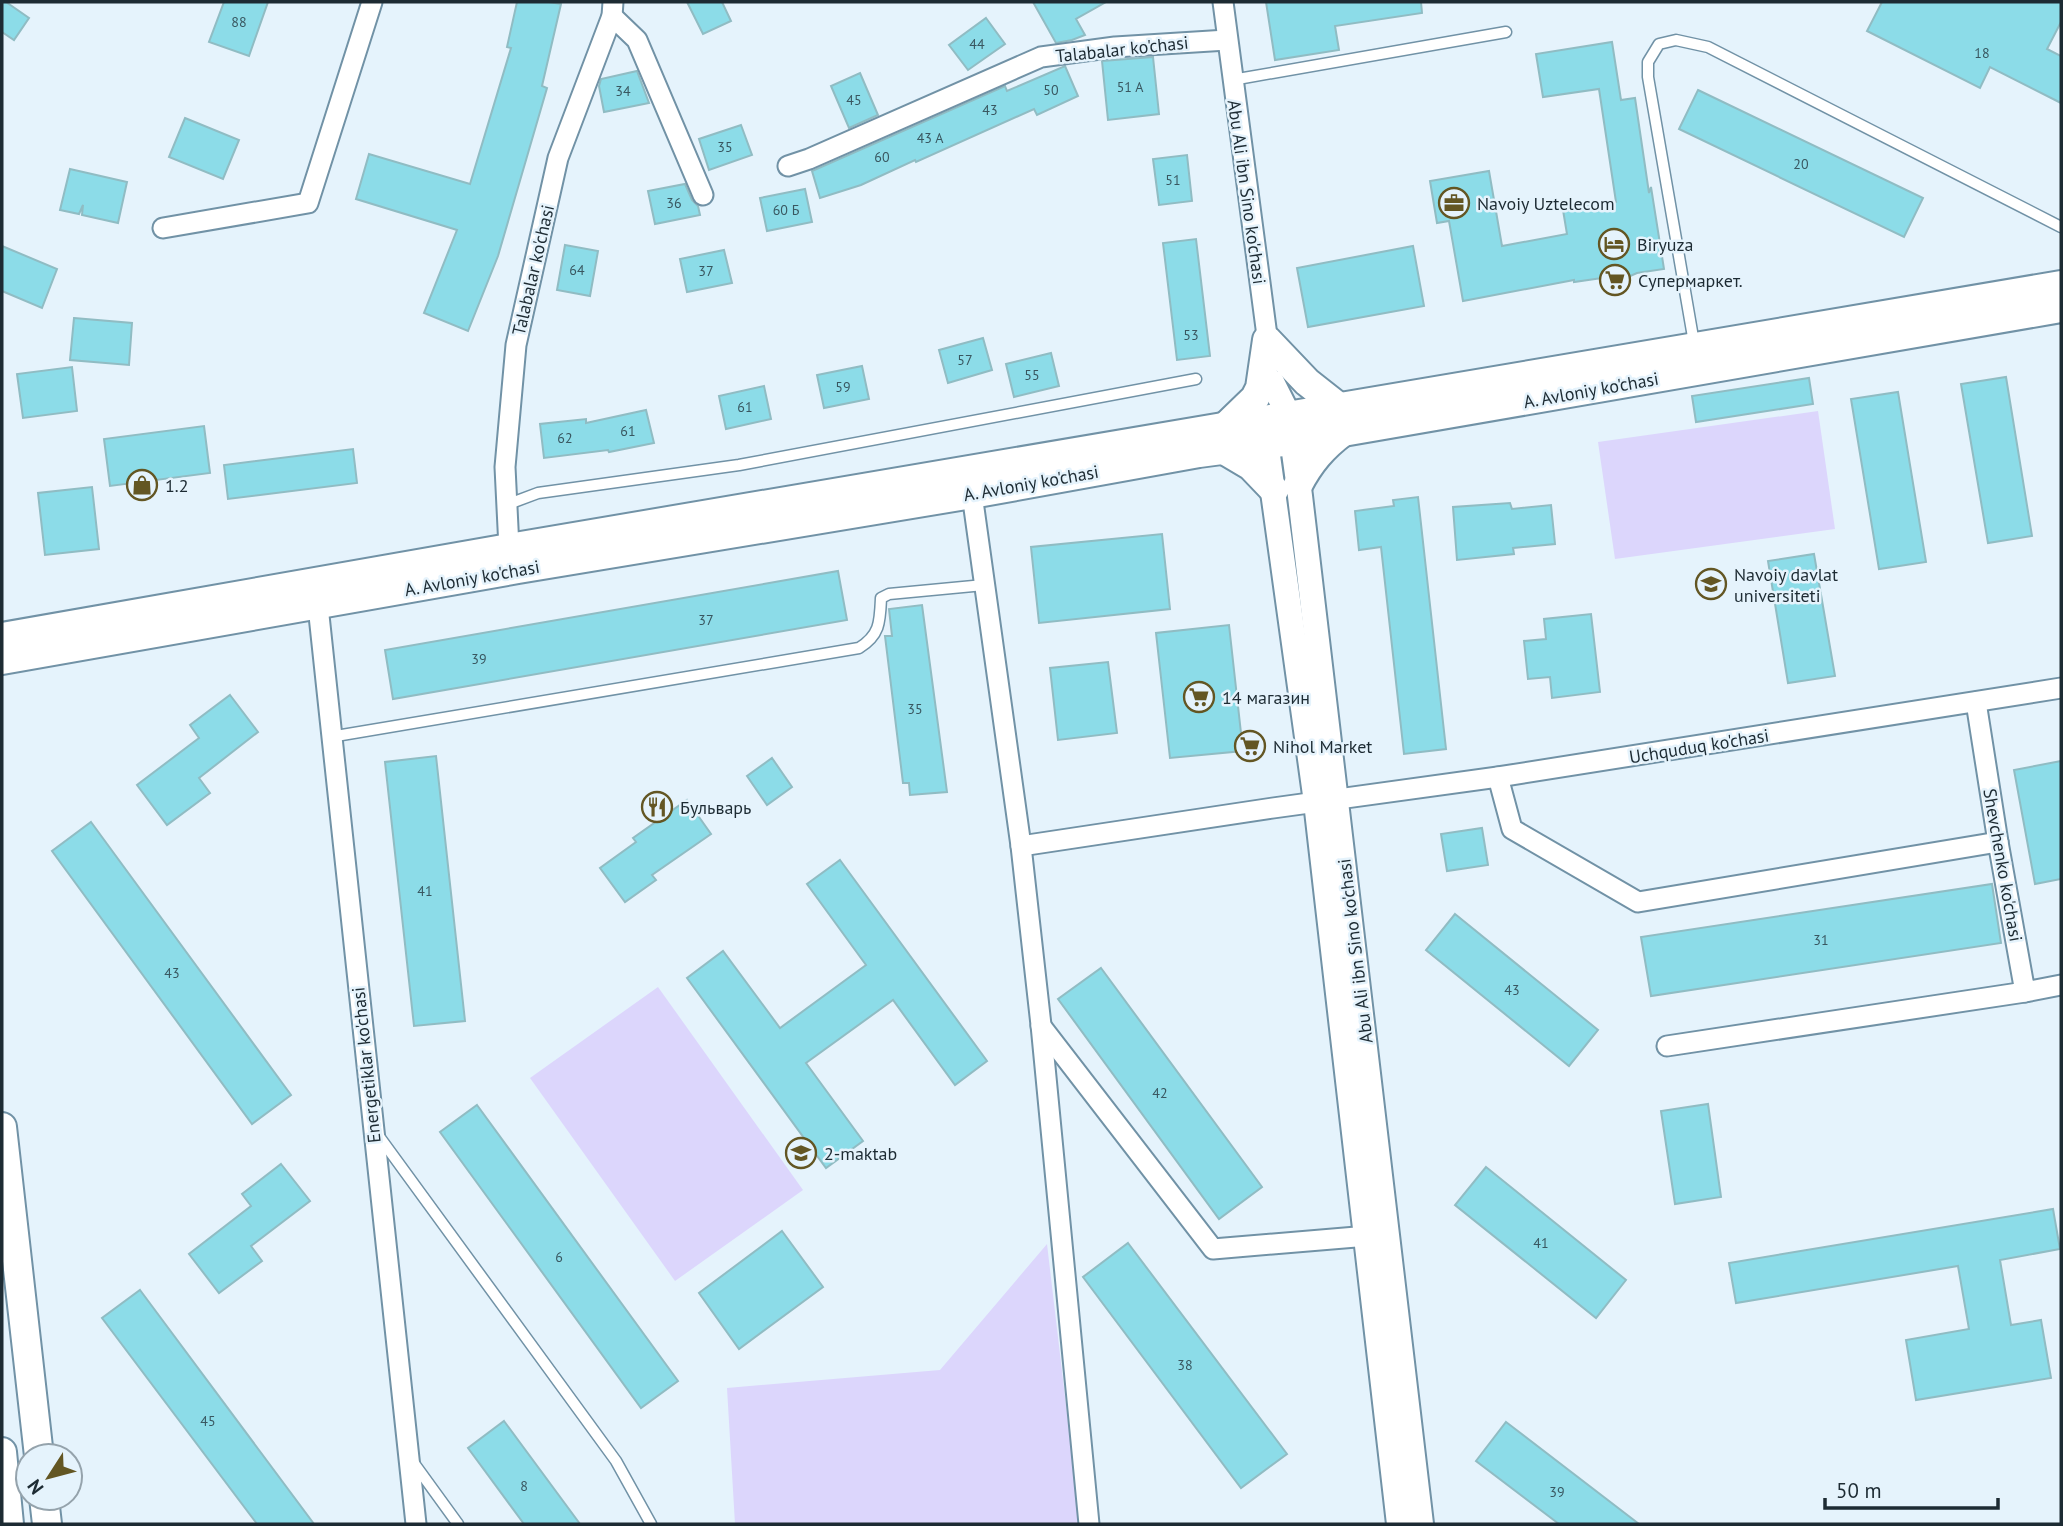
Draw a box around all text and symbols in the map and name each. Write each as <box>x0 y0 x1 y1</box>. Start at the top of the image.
house number: 88 <box>231 13 247 31</box>
street label: Talabalar ko'chasi <box>1054 31 1190 67</box>
house number: 44 <box>969 35 985 53</box>
house number: 18 <box>1974 44 1990 62</box>
house number: 51 А <box>1117 78 1144 96</box>
house number: 50 <box>1043 81 1059 99</box>
house number: 34 <box>615 82 631 100</box>
house number: 45 <box>846 91 862 109</box>
street label: Abu Ali ibn Sino ko'chasi <box>1223 98 1271 286</box>
house number: 43 <box>982 101 998 119</box>
house number: 43 А <box>917 129 944 147</box>
house number: 35 <box>717 138 733 156</box>
house number: 60 <box>874 148 890 166</box>
house number: 20 <box>1793 155 1809 173</box>
house number: 51 <box>1165 171 1181 189</box>
office icon: Navoiy Uztelecom <box>1437 186 1471 220</box>
place label: Navoiy Uztelecom <box>1477 192 1615 215</box>
house number: 36 <box>666 194 682 212</box>
house number: 60 Б <box>773 201 800 219</box>
street label: Talabalar ko'chasi <box>507 202 559 338</box>
hotel icon: Biryuza <box>1597 227 1631 261</box>
place label: Biryuza <box>1637 233 1694 256</box>
house number: 64 <box>569 261 585 279</box>
house number: 37 <box>698 262 714 280</box>
supermarket icon: Супермаркет. <box>1598 263 1632 297</box>
place label: Супермаркет. <box>1638 269 1743 292</box>
house number: 53 <box>1183 326 1199 344</box>
house number: 57 <box>957 351 973 369</box>
house number: 55 <box>1024 366 1040 384</box>
street label: A. Avloniy ko'chasi <box>1522 367 1660 413</box>
house number: 59 <box>835 378 851 396</box>
house number: 61 <box>737 398 753 416</box>
house number: 61 <box>620 422 636 440</box>
house number: 62 <box>557 429 573 447</box>
street label: A. Avloniy ko'chasi <box>962 460 1100 506</box>
shop icon: 1.2 <box>125 468 159 502</box>
place label: 1.2 <box>165 474 188 497</box>
street label: A. Avloniy ko'chasi <box>403 555 541 601</box>
place label: Navoiy davlat universiteti <box>1734 563 1838 607</box>
school or university icon: Navoiy davlat universiteti <box>1694 567 1728 601</box>
house number: 37 <box>698 611 714 629</box>
house number: 39 <box>471 650 487 668</box>
supermarket icon: 14 магазин <box>1182 680 1216 714</box>
place label: 14 магазин <box>1222 686 1310 709</box>
house number: 35 <box>907 700 923 718</box>
street label: Uchquduq ko'chasi <box>1627 724 1771 768</box>
supermarket icon: Nihol Market <box>1233 729 1267 763</box>
place label: Nihol Market <box>1273 735 1372 758</box>
street label: Shevchenko ko'chasi <box>1978 787 2028 943</box>
restaurant icon: Бульварь <box>640 790 674 824</box>
place label: Бульварь <box>680 796 751 819</box>
street label: Abu Ali ibn Sino ko'chasi <box>1332 857 1378 1045</box>
house number: 41 <box>417 882 433 900</box>
house number: 31 <box>1813 931 1829 949</box>
house number: 43 <box>164 964 180 982</box>
house number: 43 <box>1504 981 1520 999</box>
street label: Energetiklar ko'chasi <box>346 986 386 1144</box>
house number: 42 <box>1152 1084 1168 1102</box>
school or university icon: 2-maktab <box>784 1136 818 1170</box>
place label: 2-maktab <box>824 1142 897 1165</box>
house number: 41 <box>1533 1234 1549 1252</box>
house number: 6 <box>555 1248 563 1266</box>
house number: 38 <box>1177 1356 1193 1374</box>
house number: 45 <box>200 1412 216 1430</box>
north arrow <box>14 1442 84 1512</box>
scale bar <box>1825 1466 1998 1510</box>
text: N <box>22 1475 49 1499</box>
house number: 8 <box>520 1477 528 1495</box>
text: 50 m <box>1836 1477 1882 1504</box>
house number: 39 <box>1549 1483 1565 1501</box>

